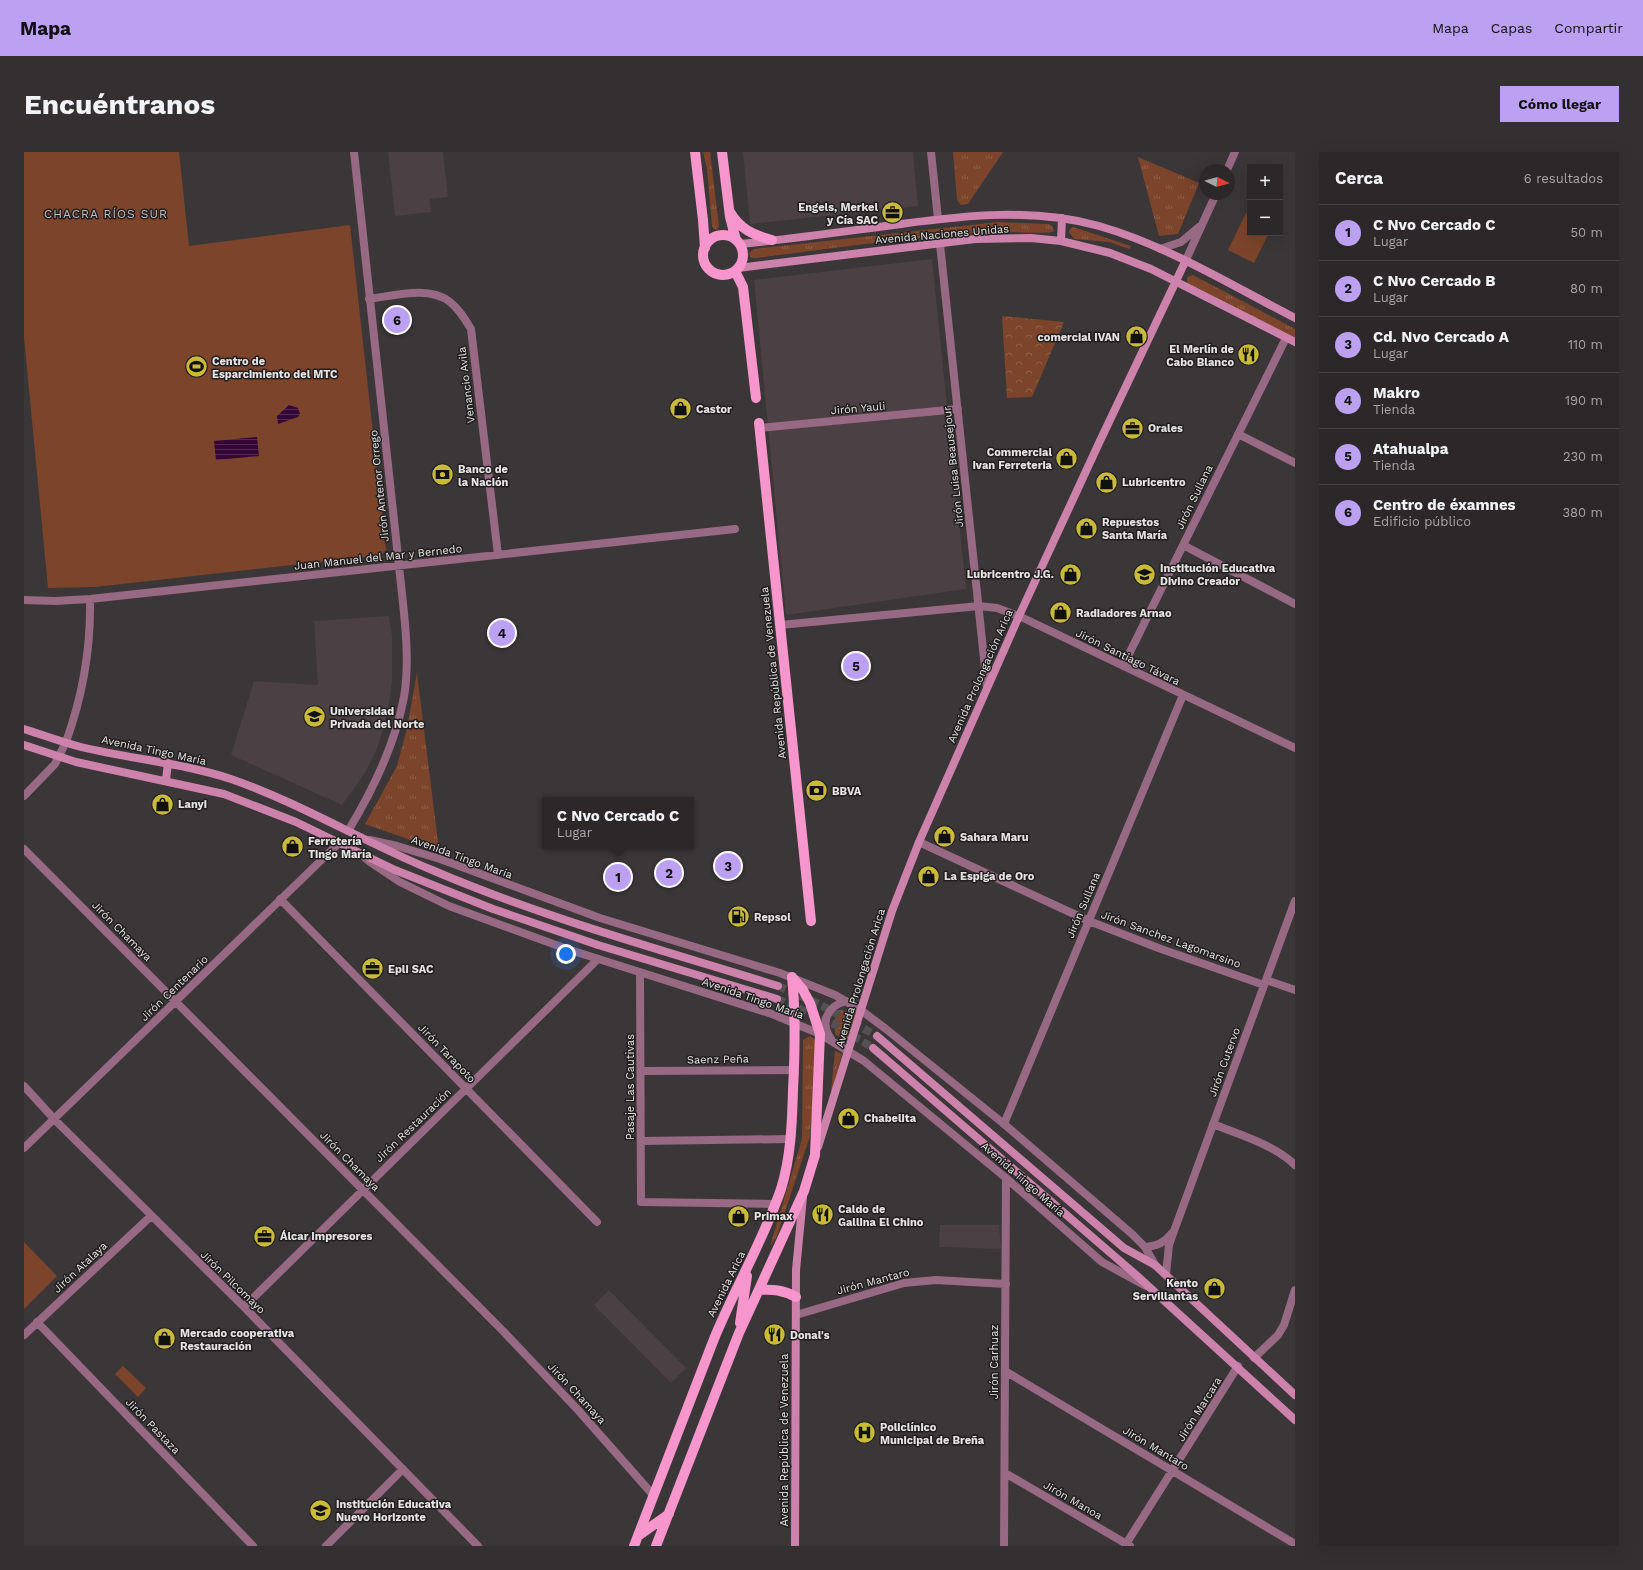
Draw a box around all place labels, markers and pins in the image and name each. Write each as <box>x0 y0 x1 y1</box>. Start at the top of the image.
office icon: Engels, Merkel y Cía SAC <box>880 200 906 226</box>
place label: Engels, Merkel y Cía SAC <box>798 201 878 227</box>
pin: 6 <box>384 305 410 335</box>
shop icon: comercial IVAN <box>1123 324 1149 350</box>
place label: comercial IVAN <box>1038 331 1120 344</box>
restaurant icon: El Merlín de Cabo Blanco <box>1236 342 1262 368</box>
place label: El Merlín de Cabo Blanco <box>1166 343 1234 369</box>
sports icon: Centro de Esparcimiento del MTC <box>183 354 209 380</box>
place label: Centro de Esparcimiento del MTC <box>212 355 338 381</box>
shop icon: Castor <box>668 396 694 422</box>
place label: Castor <box>696 403 732 416</box>
office icon: Orales <box>1119 415 1145 441</box>
place label: Orales <box>1148 422 1183 435</box>
shop icon: Commercial Ivan Ferreteria <box>1054 445 1080 471</box>
place label: Commercial Ivan Ferreteria <box>972 446 1053 472</box>
bank icon: Banco de la Nación <box>430 462 456 488</box>
place label: Banco de la Nación <box>458 463 509 489</box>
shop icon: Lubricentro <box>1094 469 1120 495</box>
place label: Lubricentro <box>1122 476 1186 489</box>
shop icon: Repuestos Santa María <box>1073 515 1099 541</box>
place label: Repuestos Santa María <box>1102 516 1168 542</box>
shop icon: Lubricentro J.G. <box>1057 561 1083 587</box>
school or university icon: Institución Educativa Divino Creador <box>1131 561 1157 587</box>
place label: Institución Educativa Divino Creador <box>1160 562 1276 588</box>
place label: Lubricentro J.G. <box>967 568 1054 581</box>
shop icon: Radiadores Arnao <box>1048 600 1074 626</box>
place label: Radiadores Arnao <box>1076 607 1172 620</box>
pin: 4 <box>489 618 515 648</box>
pin: 5 <box>843 651 869 681</box>
school or university icon: Universidad Privada del Norte <box>301 704 327 730</box>
place label: Universidad Privada del Norte <box>330 705 424 731</box>
bank icon: BBVA <box>803 778 829 804</box>
place label: BBVA <box>832 785 862 798</box>
shop icon: Lanyi <box>150 791 176 817</box>
place label: Lanyi <box>178 798 207 811</box>
shop icon: Sahara Maru <box>932 824 958 850</box>
place label: Sahara Maru <box>960 831 1029 844</box>
shop icon: Ferretería Tingo María <box>279 834 305 860</box>
place label: Ferretería Tingo María <box>308 835 372 861</box>
pin: 3 <box>715 851 741 881</box>
pin: 2 <box>656 858 682 888</box>
pin: 1 <box>605 862 631 892</box>
shop icon: La Espiga de Oro <box>916 863 942 889</box>
place label: La Espiga de Oro <box>944 870 1035 883</box>
fuel station icon: Repsol <box>725 904 751 930</box>
place label: Repsol <box>754 911 791 924</box>
office icon: Epli SAC <box>359 956 385 982</box>
place label: Epli SAC <box>388 963 434 976</box>
shop icon: Chabelita <box>835 1105 861 1131</box>
place label: Chabelita <box>864 1112 917 1125</box>
restaurant icon: Caldo de Gallina El Chino <box>810 1202 836 1228</box>
shop icon: Primax <box>725 1203 751 1229</box>
place label: Caldo de Gallina El Chino <box>838 1203 924 1229</box>
place label: Primax <box>754 1210 793 1223</box>
office icon: Álcar Impresores <box>252 1223 278 1249</box>
place label: Álcar Impresores <box>280 1230 373 1243</box>
shop icon: Kento Servillantas <box>1201 1276 1227 1302</box>
place label: Kento Servillantas <box>1133 1277 1198 1303</box>
restaurant icon: Donal's <box>761 1322 787 1348</box>
shop icon: Mercado cooperativa Restauración <box>151 1326 177 1352</box>
place label: Mercado cooperativa Restauración <box>180 1327 295 1353</box>
place label: Donal's <box>790 1329 830 1342</box>
hospital icon: Policlínico Municipal de Breña <box>852 1420 878 1446</box>
place label: Policlínico Municipal de Breña <box>880 1421 985 1447</box>
school or university icon: Institución Educativa Nuevo Horizonte <box>307 1497 333 1523</box>
place label: Institución Educativa Nuevo Horizonte <box>336 1498 452 1524</box>

